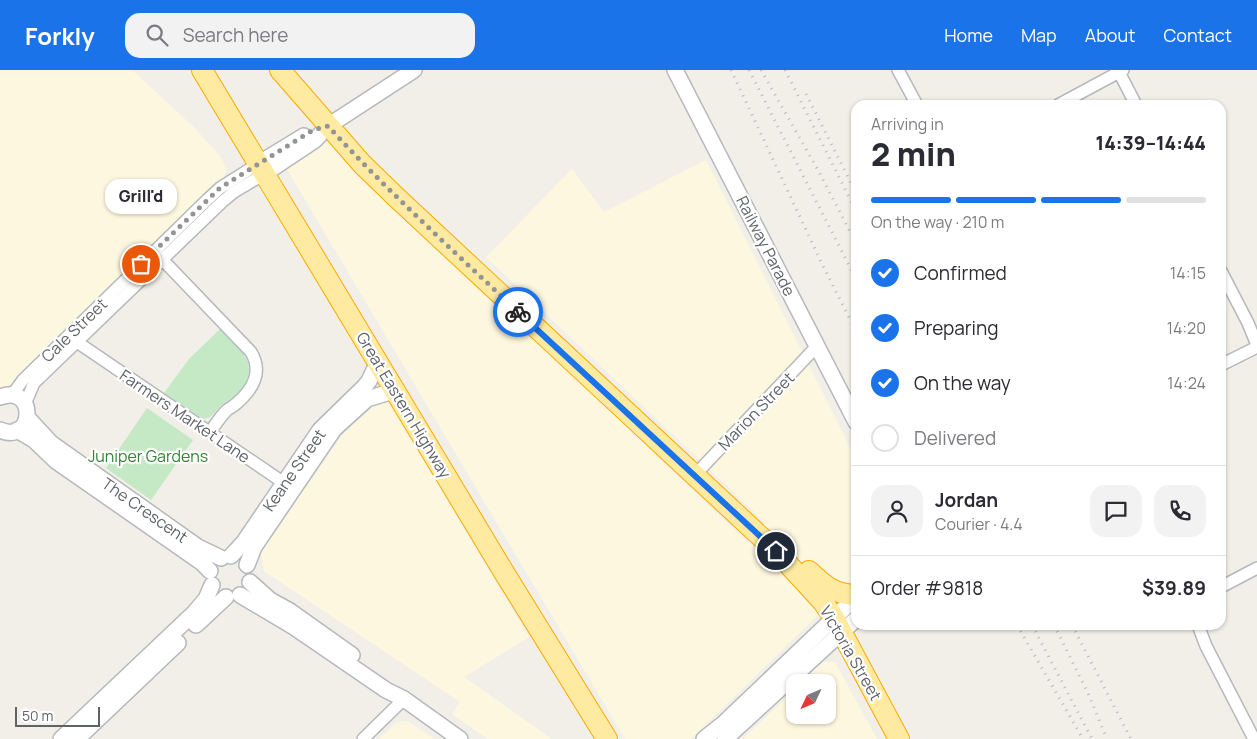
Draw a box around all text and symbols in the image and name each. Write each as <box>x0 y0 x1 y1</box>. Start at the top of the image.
search box <box>125 13 475 58</box>
text: Forkly <box>25 19 95 52</box>
icon: search <box>143 21 171 49</box>
text: Search here <box>183 22 288 48</box>
text: Home <box>944 23 993 47</box>
text: Map <box>1021 23 1057 47</box>
text: About <box>1085 23 1135 47</box>
text: Contact <box>1163 23 1232 47</box>
text: Arriving in <box>871 113 944 135</box>
text: 14:39–14:44 <box>1096 130 1206 156</box>
text: 2 min <box>871 132 956 176</box>
callout: Grill'd <box>105 179 177 214</box>
text: Grill'd <box>119 185 163 207</box>
street label: Railway Parade <box>731 192 801 300</box>
text: On the way · 210 m <box>871 211 1004 233</box>
pin <box>120 243 162 285</box>
icon: bag <box>127 250 155 278</box>
icon: check <box>871 259 899 287</box>
text: Confirmed <box>914 260 1007 286</box>
text: 14:15 <box>1170 262 1206 284</box>
courier <box>493 287 543 337</box>
street label: Cale Street <box>36 293 112 367</box>
icon: bike <box>504 298 532 326</box>
icon: check <box>871 314 899 342</box>
text: Preparing <box>914 315 999 341</box>
text: 14:20 <box>1167 317 1206 339</box>
street label: Great Eastern Highway <box>352 328 457 483</box>
street label: Farmers Market Lane <box>115 364 255 468</box>
street label: Marion Street <box>713 367 799 455</box>
icon: check <box>871 369 899 397</box>
text: On the way <box>914 370 1011 396</box>
text: 14:24 <box>1167 372 1206 394</box>
street label: Keane Street <box>257 424 331 516</box>
text: Delivered <box>914 425 996 451</box>
park label: Juniper Gardens <box>88 445 208 467</box>
street label: The Crescent <box>98 472 192 548</box>
button: person <box>871 485 923 537</box>
button: chat <box>1090 485 1142 537</box>
button: phone <box>1154 485 1206 537</box>
text: Jordan <box>935 487 998 513</box>
text: Courier · 4.4 <box>935 513 1023 535</box>
pin <box>755 530 797 572</box>
icon: home <box>762 537 790 565</box>
text: Order #9818 <box>871 575 983 601</box>
text: $39.89 <box>1142 575 1206 601</box>
street label: Victoria Street <box>815 602 887 704</box>
north arrow <box>786 674 836 724</box>
map controls <box>786 674 836 724</box>
scale bar <box>15 704 100 727</box>
text: 50 m <box>22 706 53 725</box>

